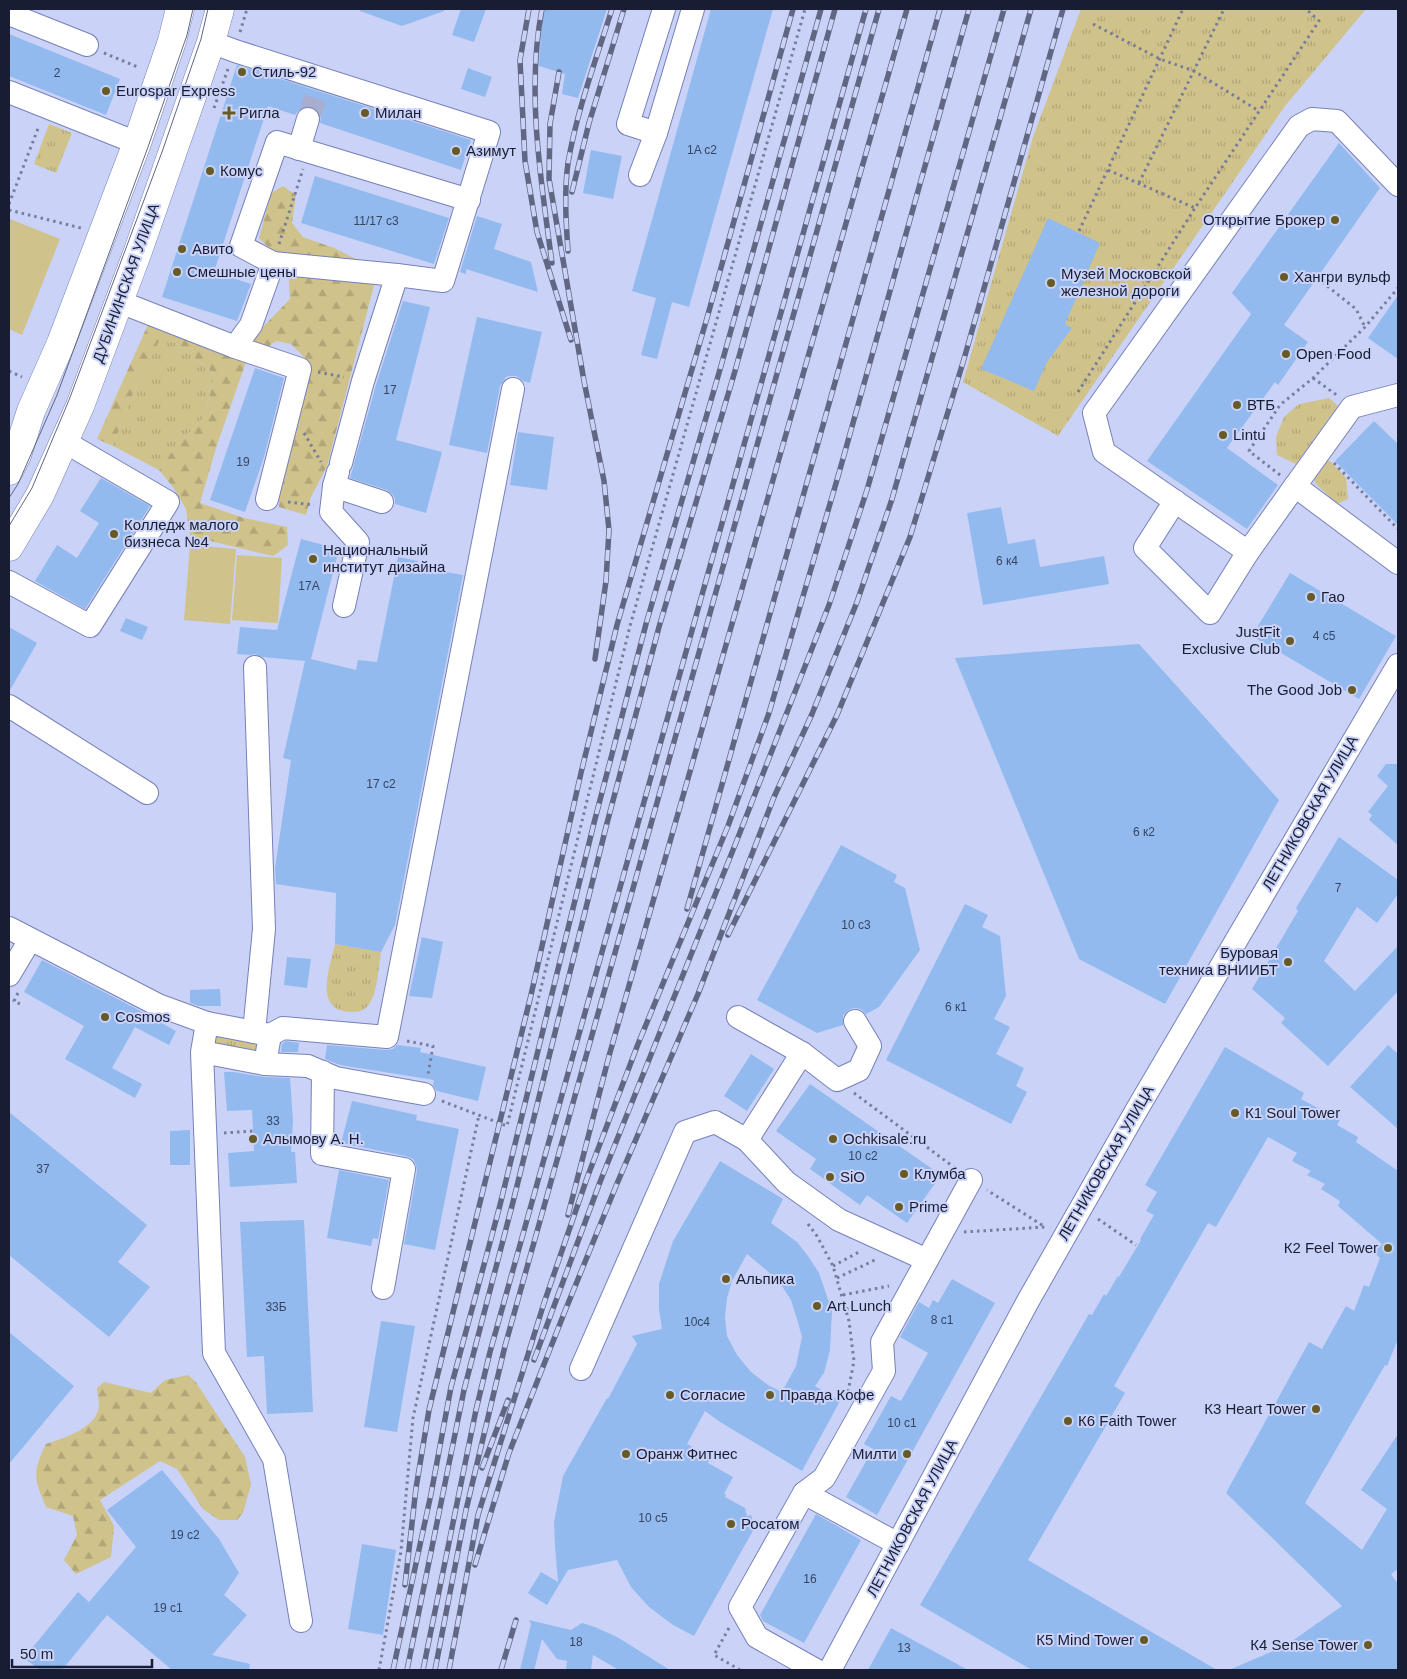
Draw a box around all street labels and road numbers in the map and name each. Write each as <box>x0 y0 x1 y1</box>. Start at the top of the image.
street label: ДУБИНИНСКАЯ УЛИЦА <box>89 201 162 365</box>
street label: ЛЕТНИКОВСКАЯ УЛИЦА <box>1258 732 1361 893</box>
street label: ЛЕТНИКОВСКАЯ УЛИЦА <box>1054 1082 1157 1243</box>
street label: ЛЕТНИКОВСКАЯ УЛИЦА <box>863 1436 960 1599</box>

